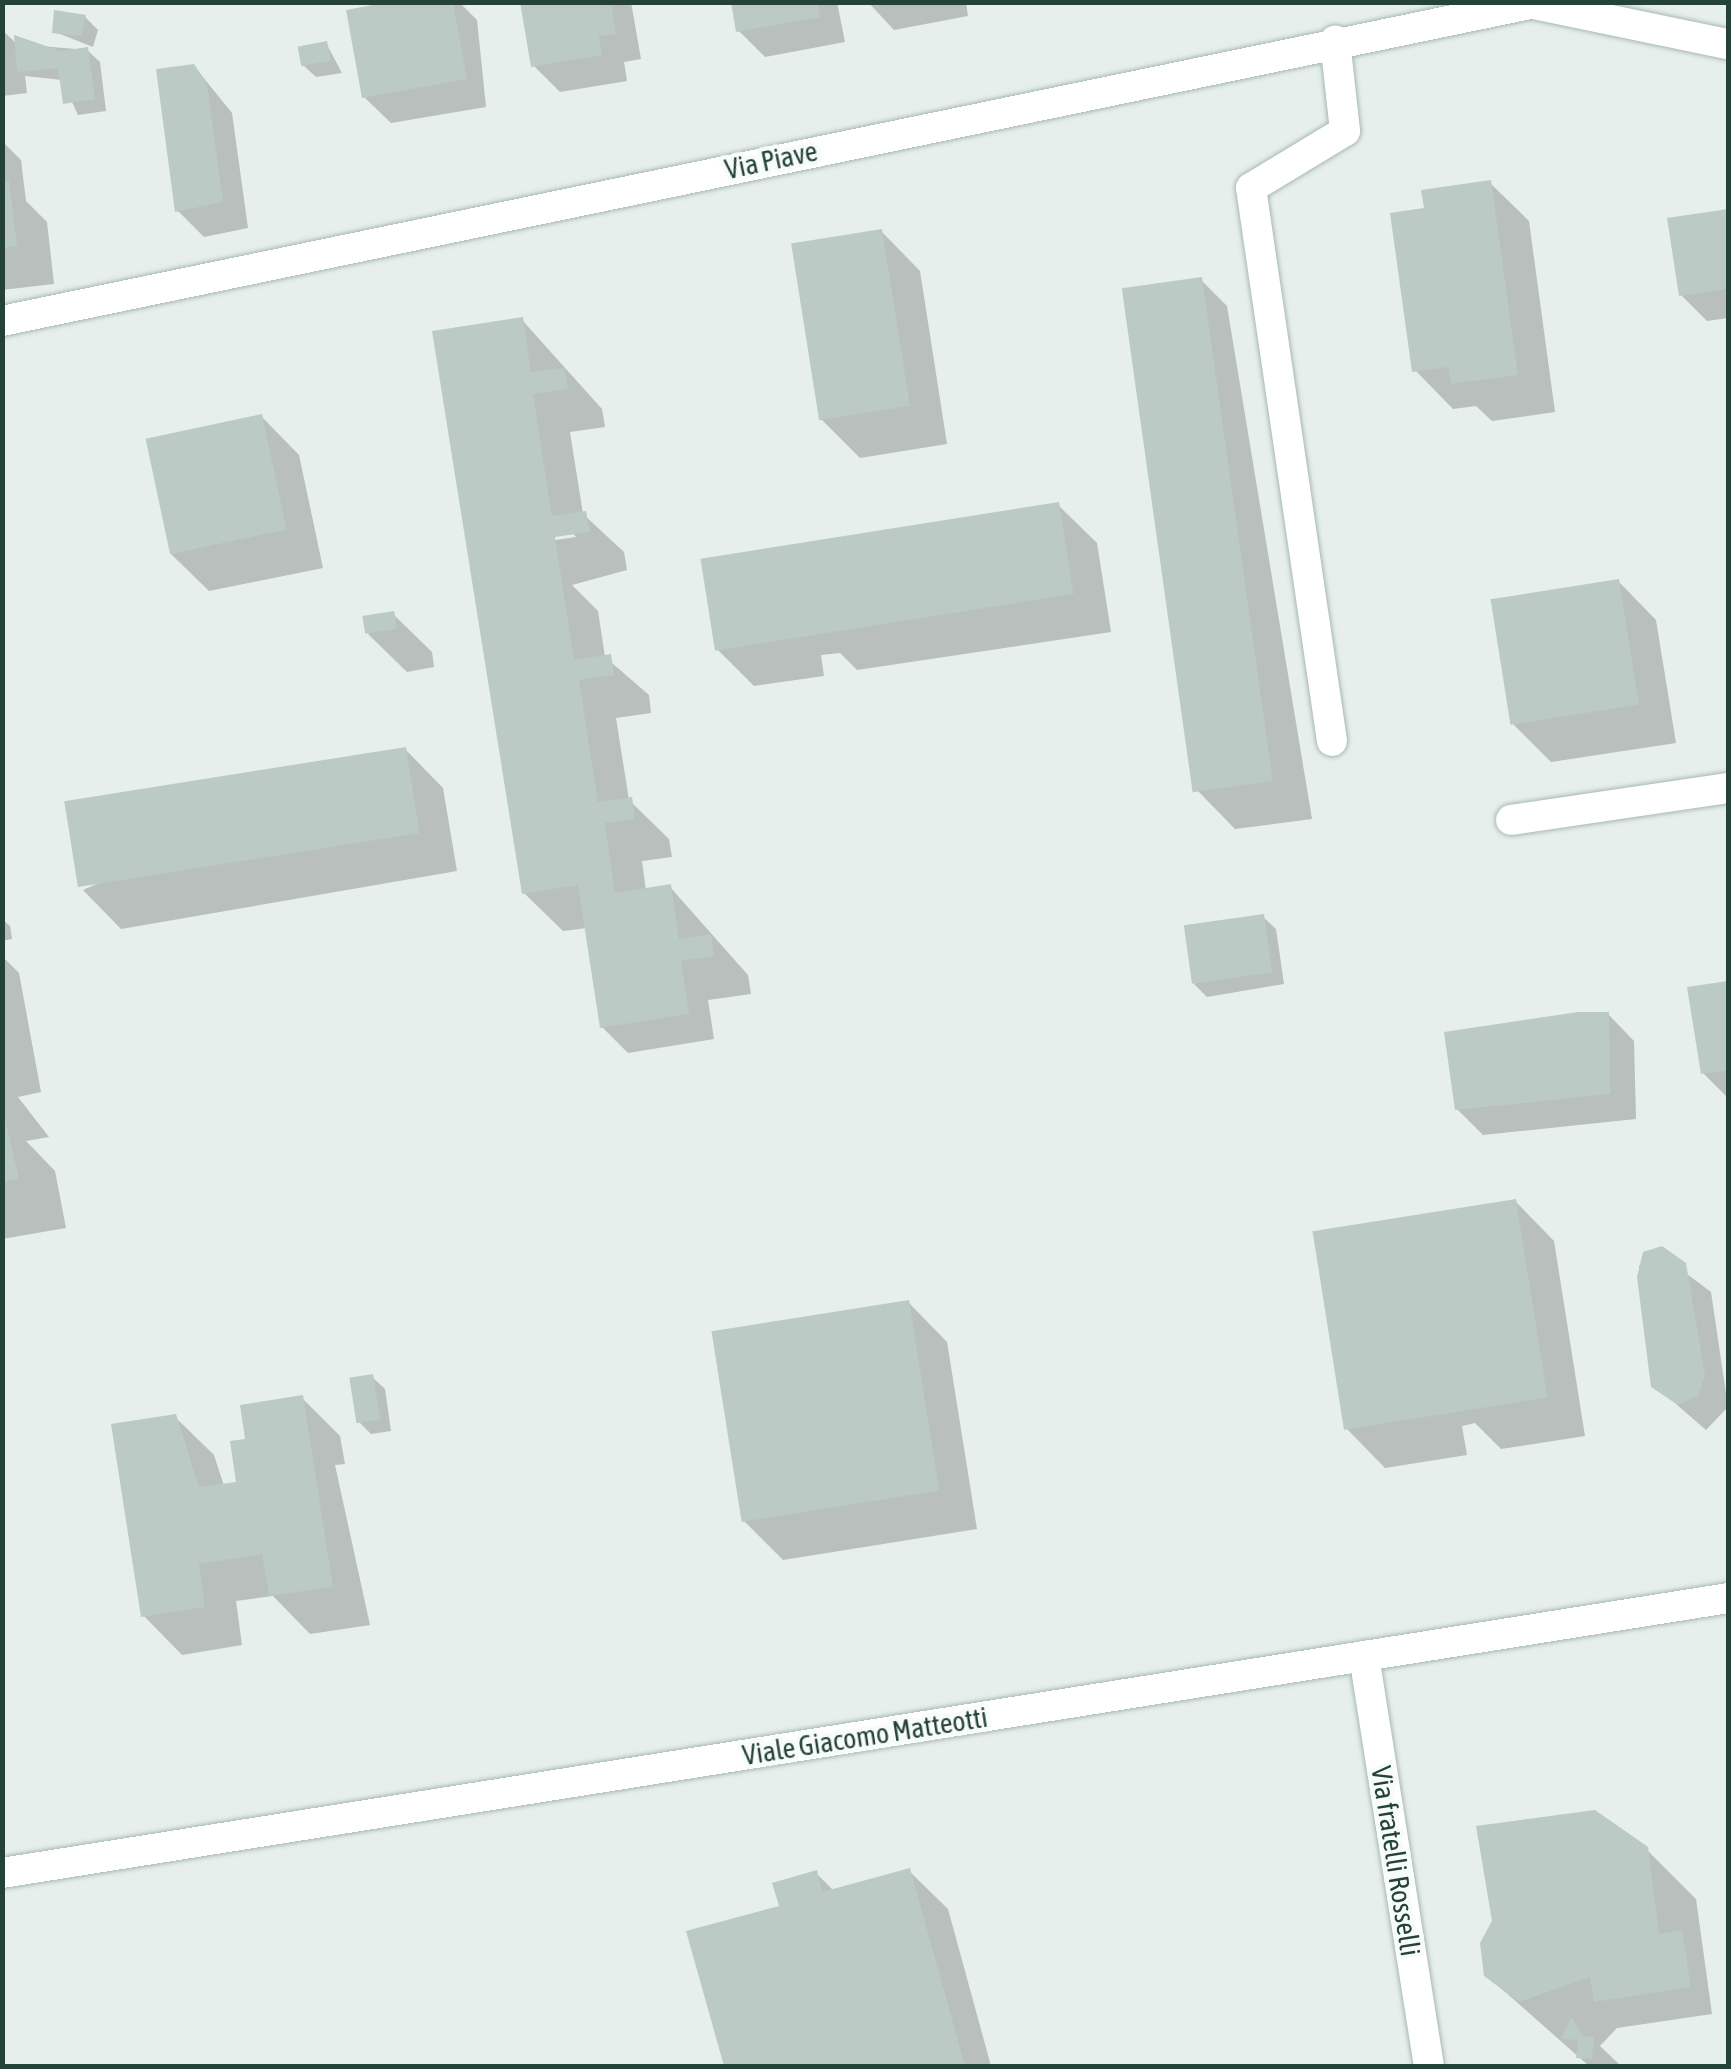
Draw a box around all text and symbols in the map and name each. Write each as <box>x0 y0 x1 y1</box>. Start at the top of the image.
street label: Via Piave <box>722 134 820 186</box>
street label: Viale Giacomo Matteotti <box>740 1700 990 1772</box>
street label: Via fratelli Rosselli <box>1364 1764 1428 1958</box>

